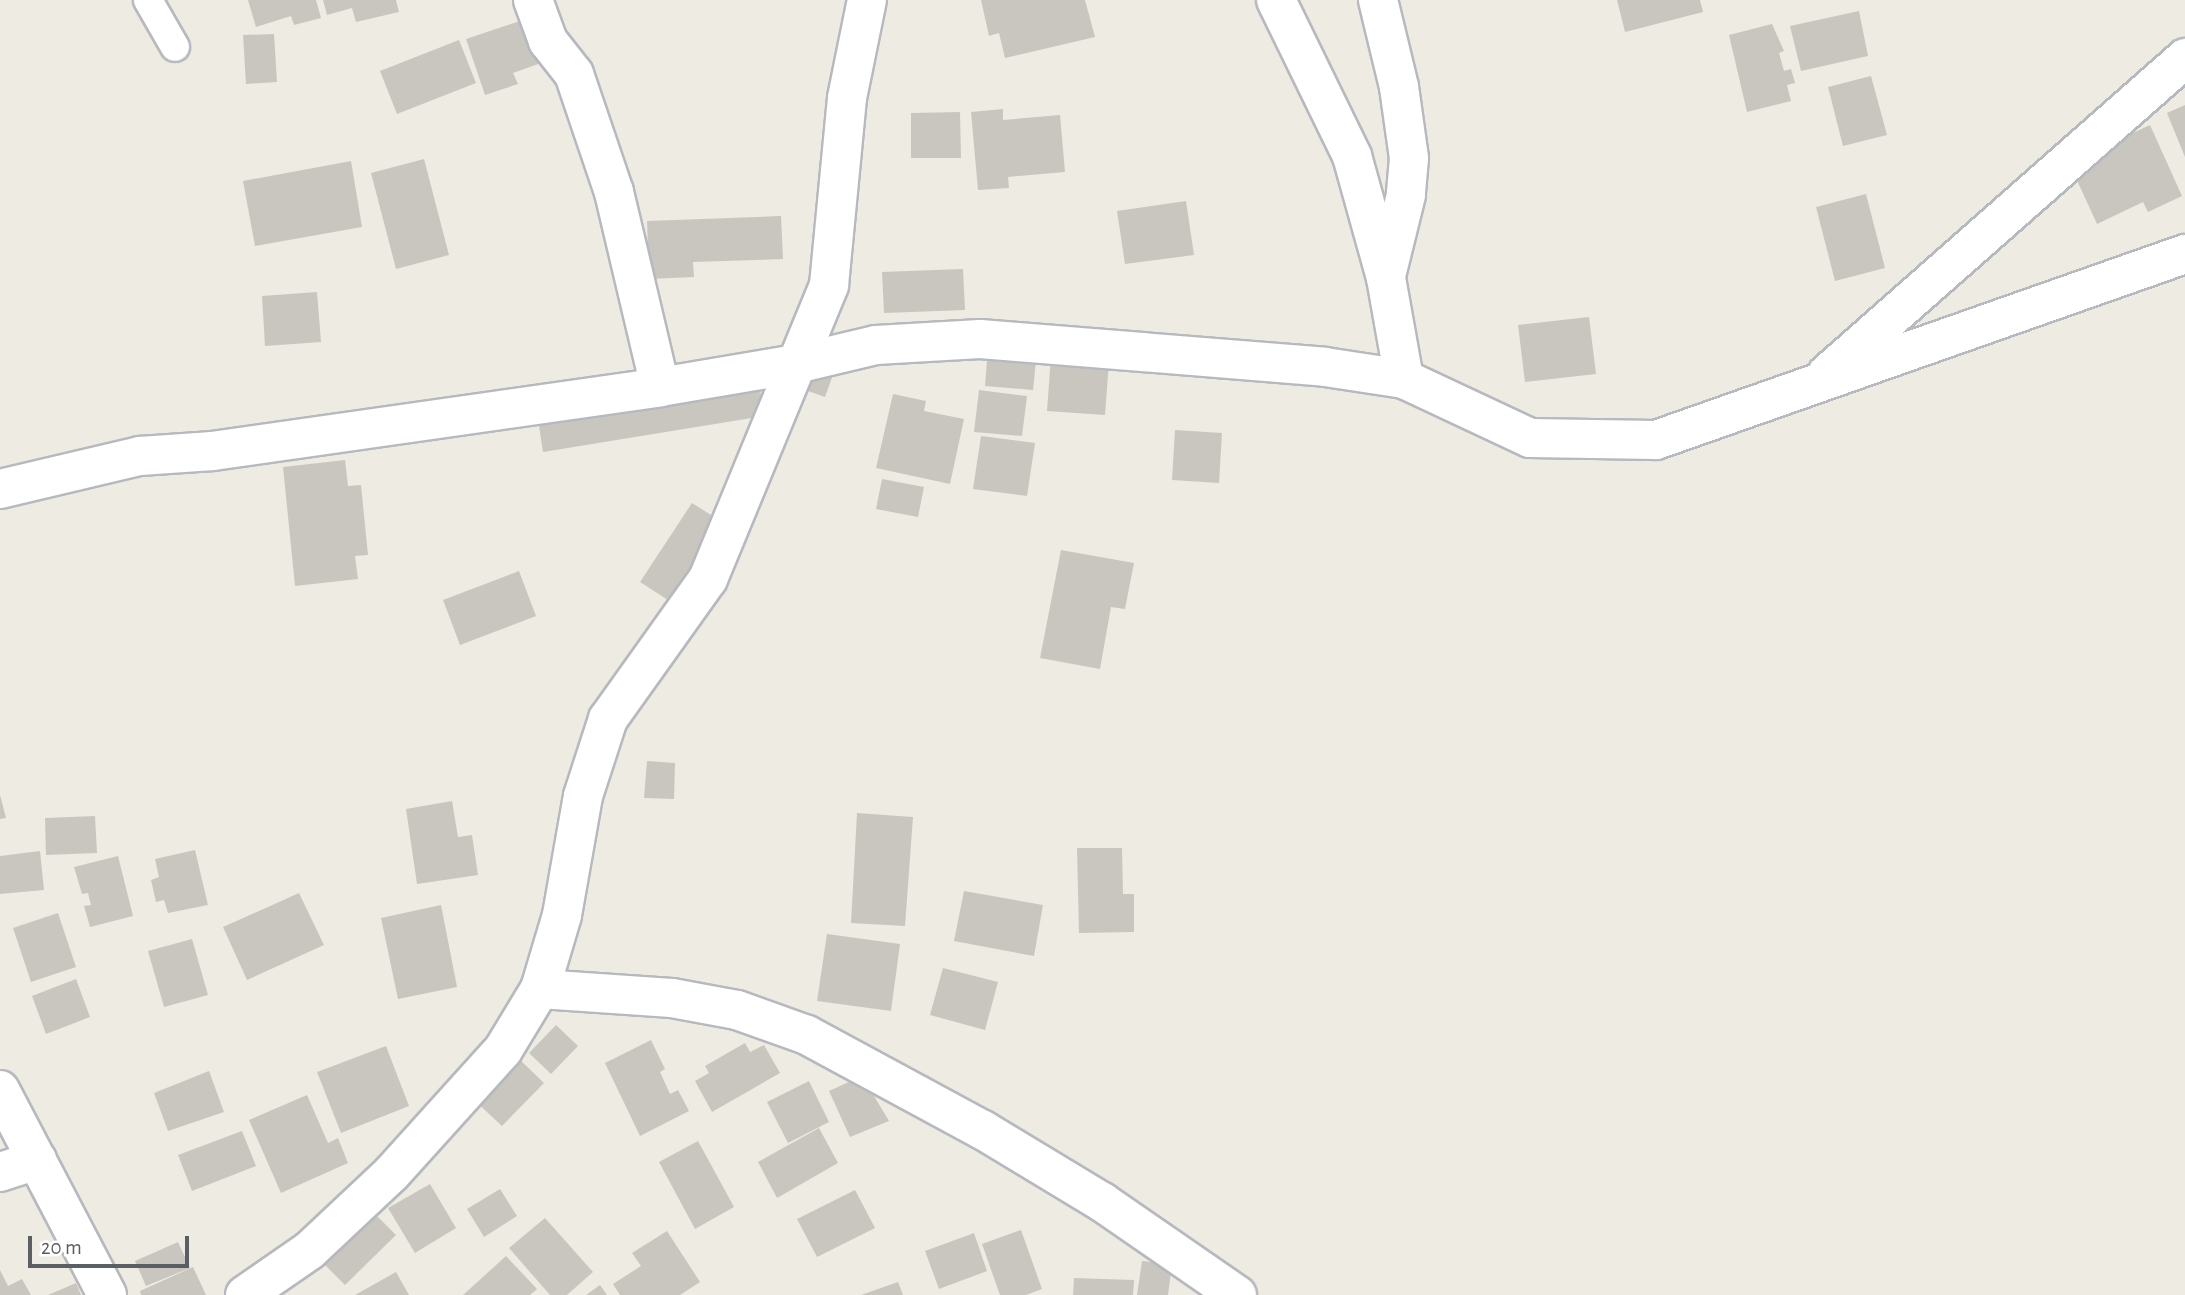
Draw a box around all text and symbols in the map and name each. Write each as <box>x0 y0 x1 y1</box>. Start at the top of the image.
scale bar <box>32 1222 192 1266</box>
text: 20 m <box>41 1237 82 1258</box>

